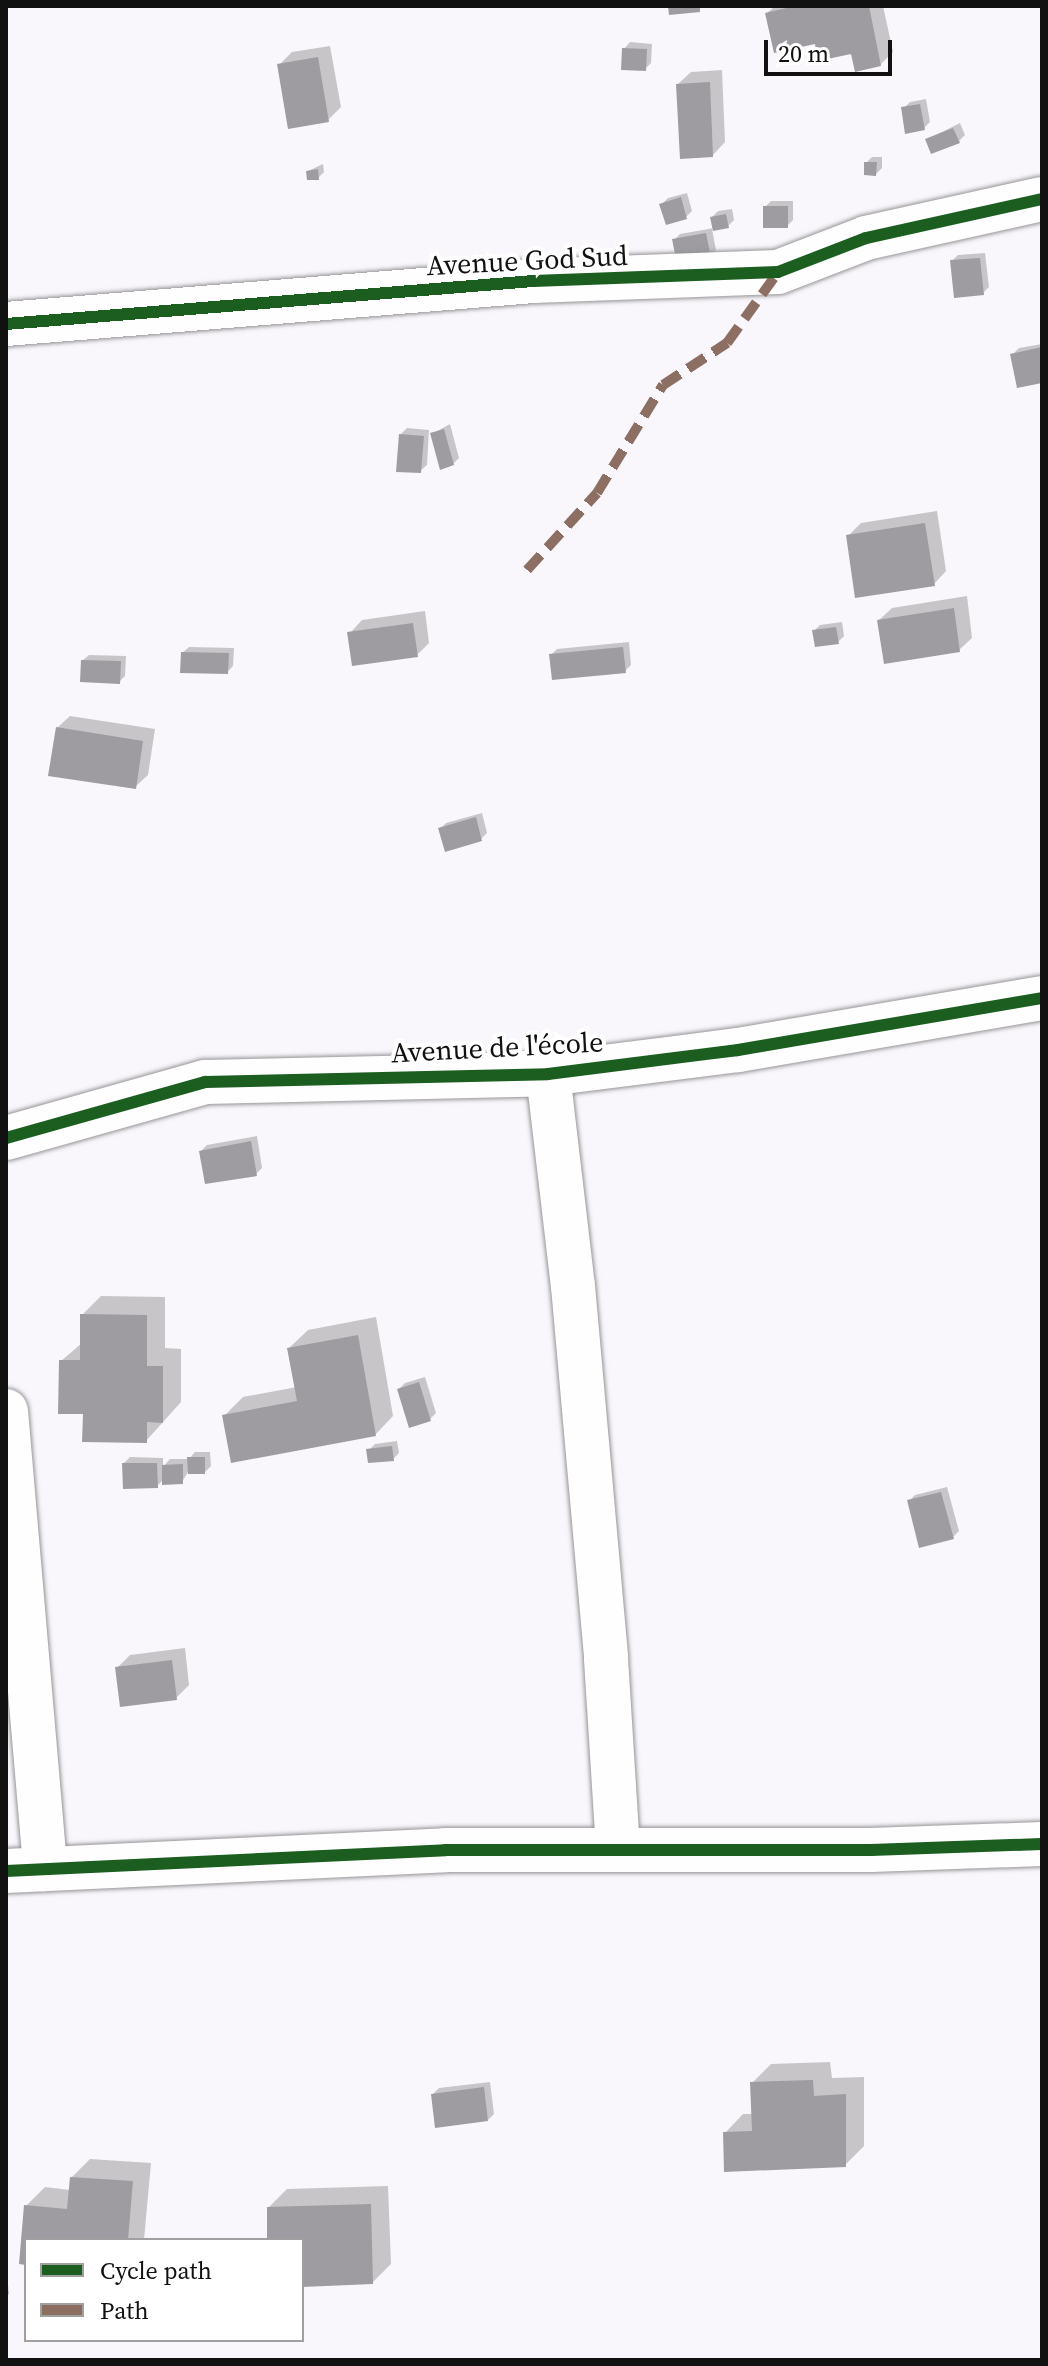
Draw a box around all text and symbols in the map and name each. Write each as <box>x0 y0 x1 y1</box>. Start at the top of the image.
scale bar <box>768 24 896 74</box>
text: 20 m <box>778 37 829 70</box>
street label: Avenue God Sud <box>426 238 628 282</box>
street label: Avenue de l'école <box>390 1025 604 1069</box>
legend <box>24 2238 304 2342</box>
text: Cycle path <box>100 2254 212 2287</box>
text: Path <box>100 2294 149 2327</box>

